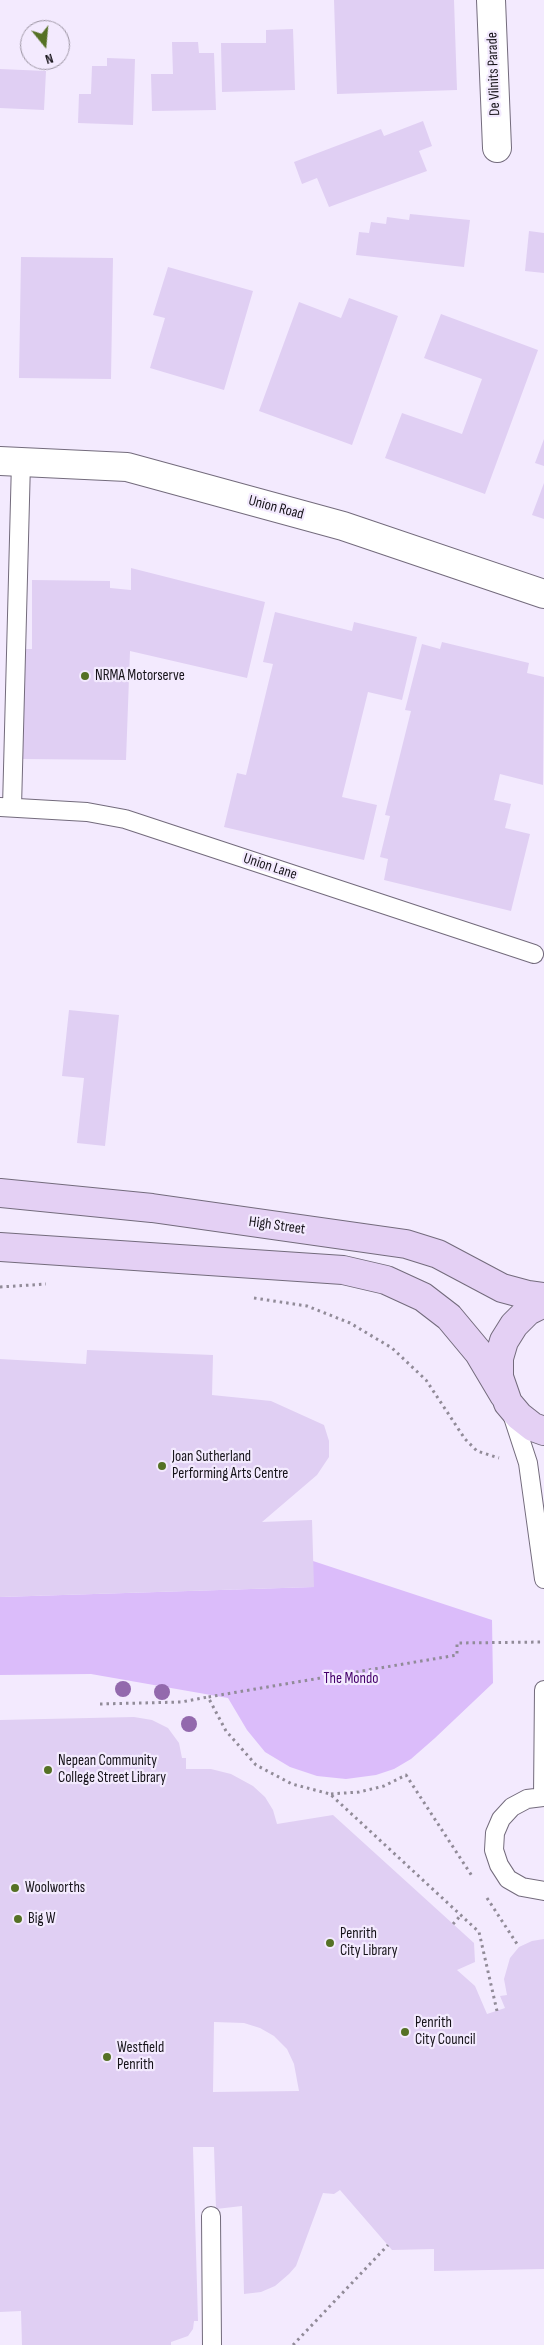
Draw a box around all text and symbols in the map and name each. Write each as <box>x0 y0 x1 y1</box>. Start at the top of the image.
north arrow <box>20 20 70 70</box>
street label: De Vilnits Parade <box>484 32 504 116</box>
text: N <box>43 50 55 68</box>
street label: Union Road <box>246 492 306 524</box>
place label: NRMA Motorserve <box>95 667 185 685</box>
marker: NRMA Motorserve <box>79 670 91 682</box>
street label: Union Lane <box>241 850 299 884</box>
street label: High Street <box>248 1213 306 1239</box>
place label: Joan Sutherland Performing Arts Centre <box>172 1448 288 1483</box>
marker: Joan Sutherland Performing Arts Centre <box>156 1460 168 1472</box>
park label: The Mondo <box>324 1670 378 1688</box>
place label: Nepean Community College Street Library <box>58 1752 166 1787</box>
marker: Nepean Community College Street Library <box>42 1764 54 1776</box>
place label: Woolworths <box>25 1879 85 1897</box>
marker: Woolworths <box>9 1882 21 1894</box>
place label: Big W <box>28 1910 56 1928</box>
marker: Big W <box>12 1913 24 1925</box>
place label: Penrith City Library <box>340 1925 397 1960</box>
marker: Penrith City Library <box>324 1937 336 1949</box>
place label: Penrith City Council <box>415 2014 475 2049</box>
marker: Penrith City Council <box>399 2026 411 2038</box>
place label: Westfield Penrith <box>117 2039 164 2074</box>
marker: Westfield Penrith <box>101 2051 113 2063</box>

